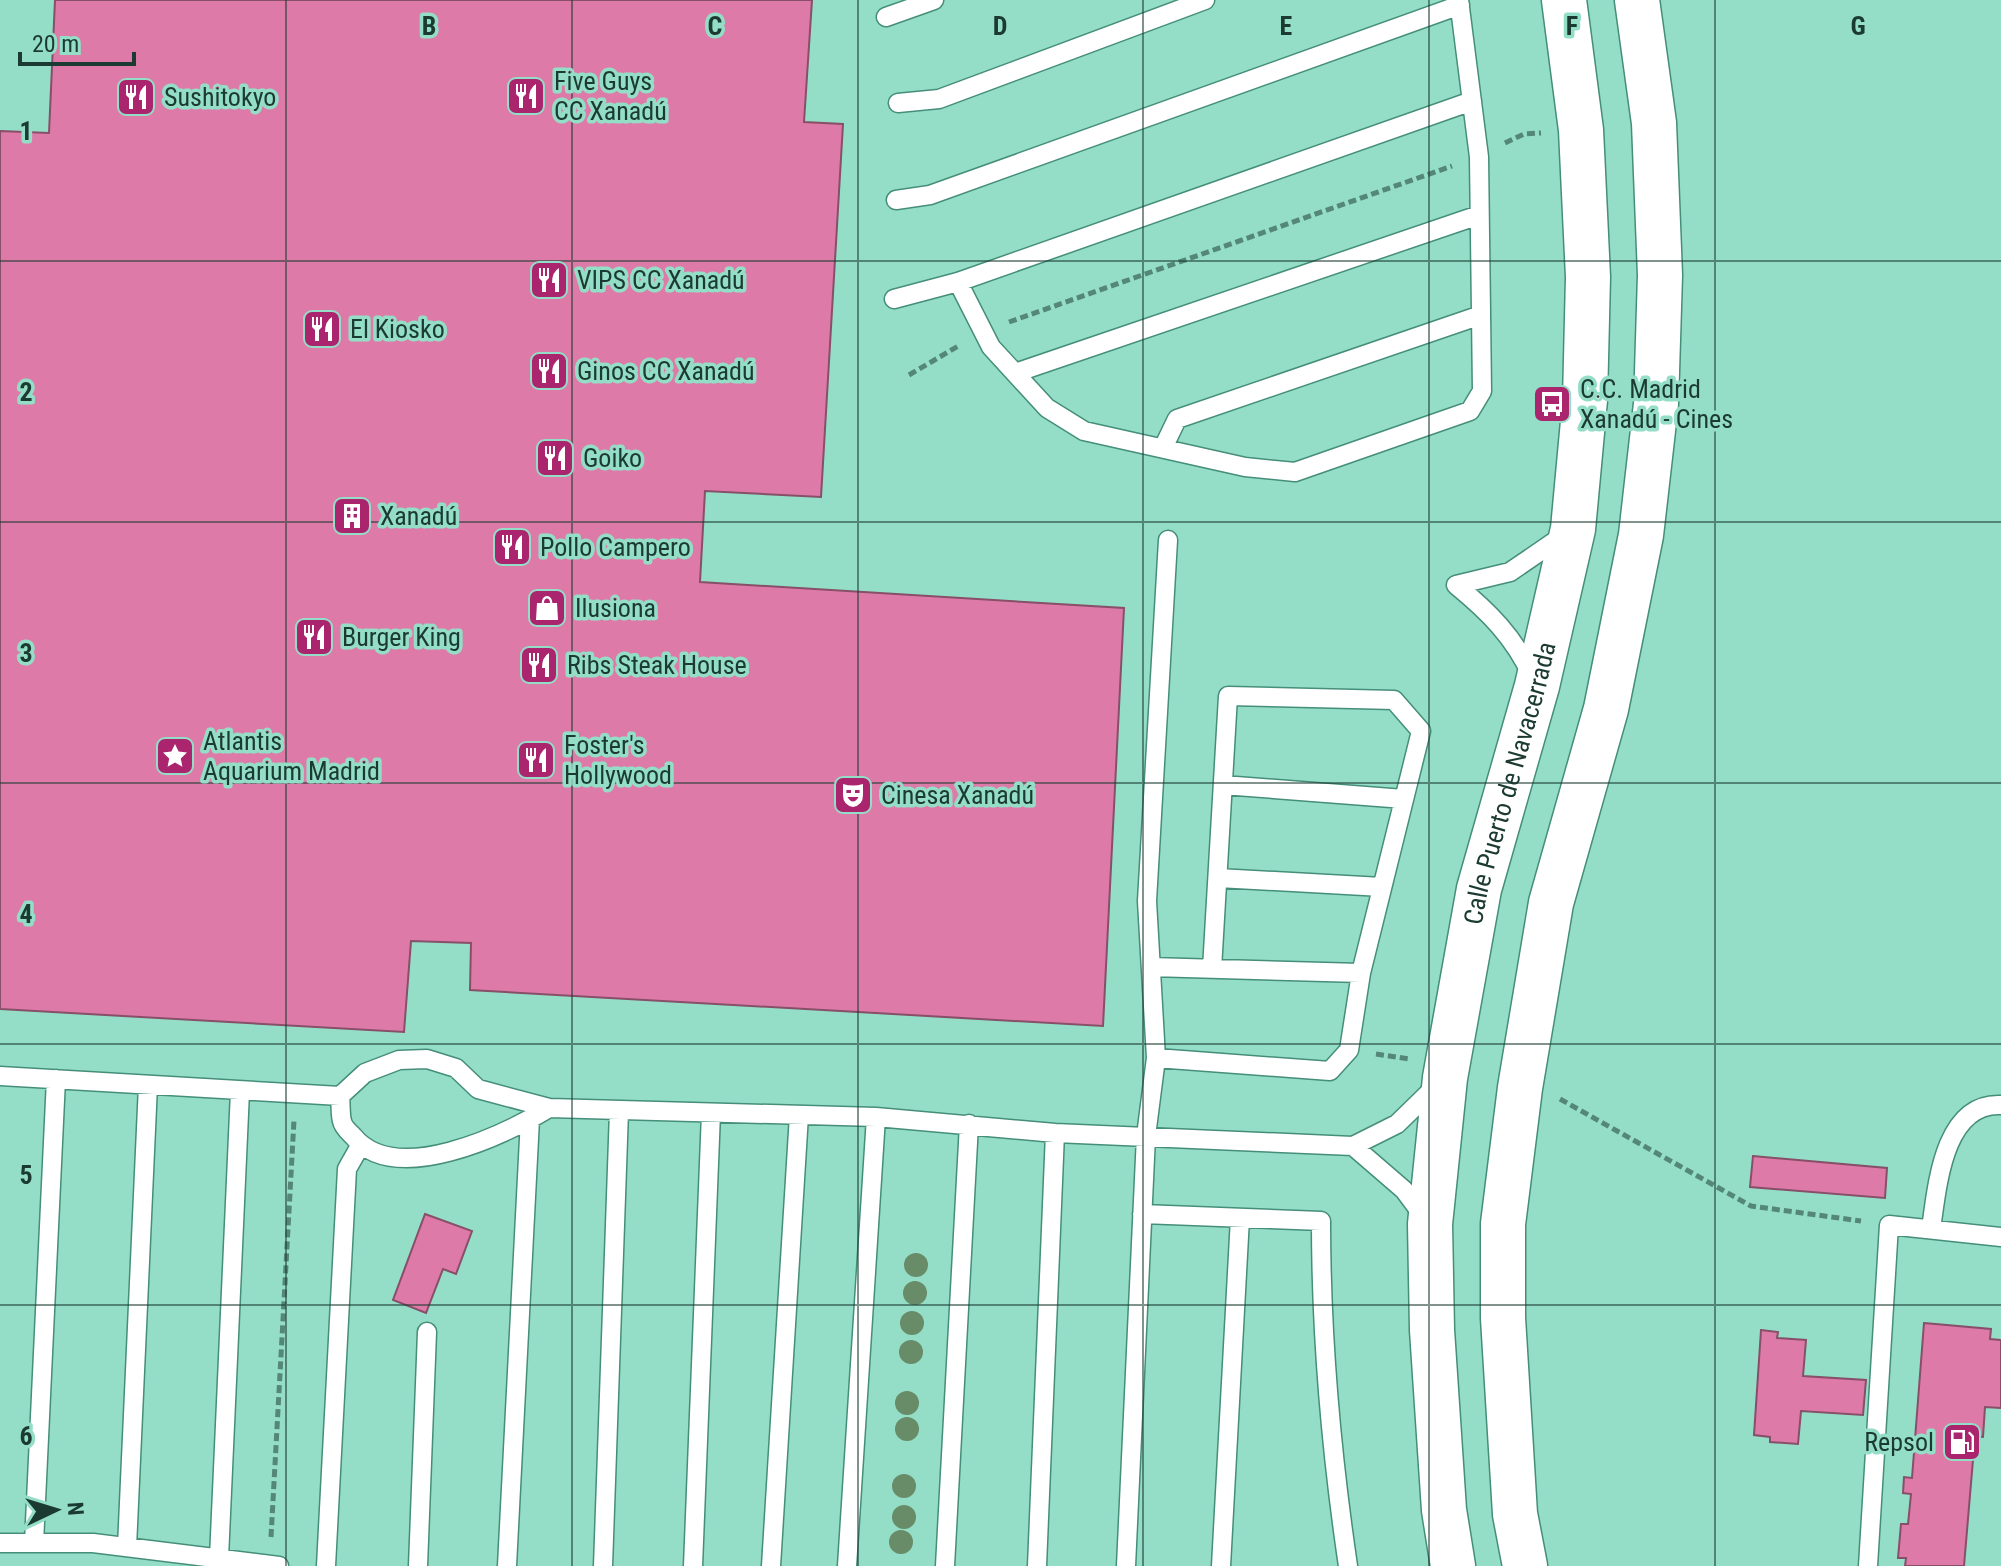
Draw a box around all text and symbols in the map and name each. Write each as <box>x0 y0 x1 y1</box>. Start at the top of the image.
text: B <box>422 11 436 41</box>
text: C <box>708 11 723 41</box>
text: D <box>993 11 1007 41</box>
text: E <box>1280 11 1293 41</box>
text: F <box>1566 11 1578 41</box>
text: G <box>1850 11 1866 41</box>
scale bar <box>20 16 134 66</box>
text: 20 m <box>32 30 79 58</box>
place label: Five Guys CC Xanadú <box>554 66 667 126</box>
restaurant icon: Five Guys CC Xanadú <box>505 75 547 117</box>
restaurant icon: Sushitokyo <box>115 76 157 118</box>
place label: Sushitokyo <box>164 82 276 112</box>
text: 1 <box>19 116 33 146</box>
restaurant icon: VIPS CC Xanadú <box>528 259 570 301</box>
place label: VIPS CC Xanadú <box>577 265 745 295</box>
restaurant icon: El Kiosko <box>301 308 343 350</box>
place label: El Kiosko <box>350 314 445 344</box>
restaurant icon: Ginos CC Xanadú <box>528 350 570 392</box>
place label: Ginos CC Xanadú <box>577 356 755 386</box>
place label: C.C. Madrid Xanadú - Cines <box>1580 374 1733 434</box>
text: 2 <box>19 377 33 407</box>
bus stop icon: C.C. Madrid Xanadú - Cines <box>1531 383 1573 425</box>
restaurant icon: Goiko <box>534 437 576 479</box>
place label: Goiko <box>583 443 642 473</box>
building icon: Xanadú <box>331 495 373 537</box>
place label: Xanadú <box>380 501 457 531</box>
restaurant icon: Pollo Campero <box>491 526 533 568</box>
place label: Pollo Campero <box>540 532 691 562</box>
shop icon: Ilusiona <box>526 587 568 629</box>
place label: Ilusiona <box>575 593 656 623</box>
restaurant icon: Burger King <box>293 616 335 658</box>
place label: Burger King <box>342 622 461 652</box>
text: 3 <box>19 638 33 668</box>
street label: Calle Puerto de Navacerrada <box>1458 639 1562 927</box>
restaurant icon: Ribs Steak House <box>518 644 560 686</box>
place label: Ribs Steak House <box>567 650 747 680</box>
place label: Atlantis Aquarium Madrid <box>203 726 380 786</box>
place label: Foster's Hollywood <box>564 730 672 790</box>
place icon: Atlantis Aquarium Madrid <box>154 735 196 777</box>
restaurant icon: Foster's Hollywood <box>515 739 557 781</box>
theatre icon: Cinesa Xanadú <box>832 774 874 816</box>
place label: Cinesa Xanadú <box>881 780 1034 810</box>
text: 4 <box>19 899 33 929</box>
text: 5 <box>19 1160 33 1190</box>
text: 6 <box>19 1421 33 1451</box>
fuel station icon: Repsol <box>1941 1421 1983 1463</box>
place label: Repsol <box>1864 1427 1934 1457</box>
north arrow <box>16 1470 96 1550</box>
text: N <box>63 1501 88 1516</box>

